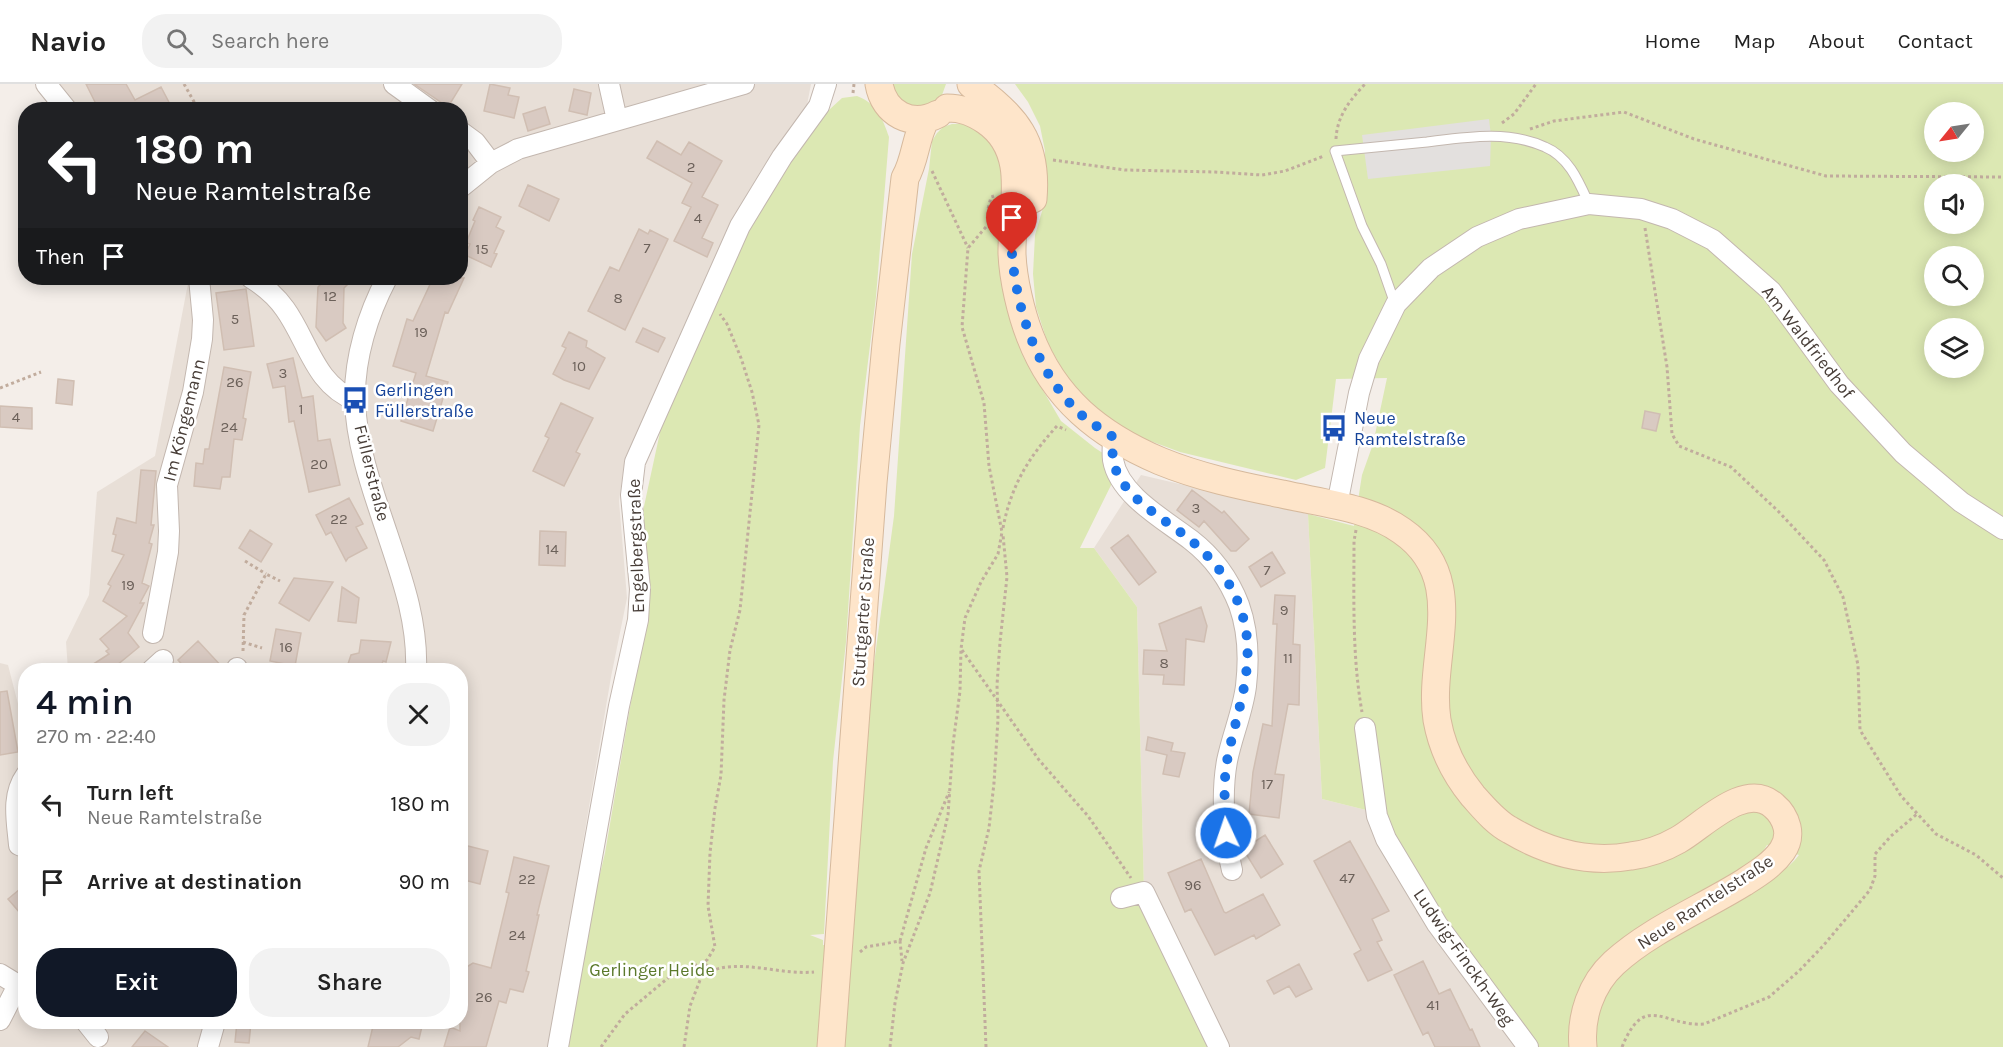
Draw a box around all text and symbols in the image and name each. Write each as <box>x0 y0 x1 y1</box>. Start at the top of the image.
search box <box>142 14 562 68</box>
text: Navio <box>30 25 106 58</box>
icon: search <box>163 25 196 58</box>
text: Search here <box>211 28 329 54</box>
text: Home <box>1645 29 1701 53</box>
text: Map <box>1734 29 1775 53</box>
text: About <box>1808 29 1865 53</box>
text: Contact <box>1898 29 1973 53</box>
north arrow <box>1924 102 1984 162</box>
map controls <box>1924 102 1984 378</box>
text: 180 m <box>135 124 254 174</box>
icon: left <box>36 126 114 204</box>
house number: 2 <box>687 158 695 176</box>
button: sound <box>1924 174 1984 234</box>
text: Neue Ramtelstraße <box>135 175 372 207</box>
pin <box>986 192 1037 254</box>
icon: arrive <box>995 201 1028 234</box>
house number: 4 <box>694 209 703 227</box>
house number: 7 <box>643 239 651 257</box>
icon: arrive <box>97 240 130 273</box>
house number: 15 <box>475 240 489 258</box>
text: Then <box>36 244 85 270</box>
button: search <box>1924 246 1984 306</box>
street label: Am Waldfriedhof <box>1757 281 1859 404</box>
house number: 12 <box>323 287 337 305</box>
house number: 8 <box>613 289 623 307</box>
house number: 5 <box>231 310 239 328</box>
button: layers <box>1924 318 1984 378</box>
house number: 19 <box>414 323 428 341</box>
street label: Im Köngemann <box>158 356 210 484</box>
house number: 10 <box>572 357 586 375</box>
house number: 3 <box>279 364 287 382</box>
house number: 26 <box>226 373 244 391</box>
place label: Gerlingen Füllerstraße <box>375 379 474 422</box>
bus stop icon: Gerlingen Füllerstraße <box>340 385 370 415</box>
house number: 1 <box>299 400 303 418</box>
place label: Neue Ramtelstraße <box>1354 407 1466 450</box>
house number: 4 <box>12 408 21 426</box>
bus stop icon: Neue Ramtelstraße <box>1319 413 1349 443</box>
house number: 24 <box>220 418 238 436</box>
street label: Füllerstraße <box>349 422 395 524</box>
house number: 20 <box>310 455 328 473</box>
street label: Engelbergstraße <box>623 478 649 614</box>
house number: 3 <box>1192 499 1200 517</box>
house number: 22 <box>330 510 348 528</box>
street label: Stuttgarter Straße <box>847 537 879 687</box>
house number: 14 <box>545 540 559 558</box>
house number: 7 <box>1263 561 1271 579</box>
house number: 19 <box>121 576 135 594</box>
house number: 9 <box>1280 601 1288 619</box>
house number: 16 <box>279 638 293 656</box>
house number: 11 <box>1283 649 1293 667</box>
house number: 8 <box>1159 654 1169 672</box>
text: 4 min <box>36 681 134 723</box>
button: close <box>387 683 450 746</box>
text: 270 m · 22:40 <box>36 725 156 748</box>
house number: 17 <box>1261 775 1273 793</box>
text: Turn left <box>87 780 174 806</box>
icon: left <box>36 788 69 821</box>
text: 180 m <box>390 791 450 817</box>
position arrow <box>1194 801 1258 865</box>
text: Neue Ramtelstraße <box>87 806 262 829</box>
street label: Neue Ramtelstraße <box>1633 850 1777 954</box>
icon: arrive <box>36 866 69 899</box>
text: Arrive at destination <box>87 869 302 895</box>
text: 90 m <box>398 869 450 895</box>
house number: 47 <box>1339 869 1355 887</box>
house number: 22 <box>518 870 536 888</box>
house number: 96 <box>1184 876 1202 894</box>
street label: Ludwig-Finckh-Weg <box>1409 884 1519 1030</box>
house number: 24 <box>508 926 526 944</box>
button: Exit <box>36 948 237 1017</box>
button: Share <box>249 948 450 1017</box>
park label: Gerlinger Heide <box>589 959 715 981</box>
house number: 26 <box>475 988 493 1006</box>
house number: 41 <box>1426 996 1440 1014</box>

